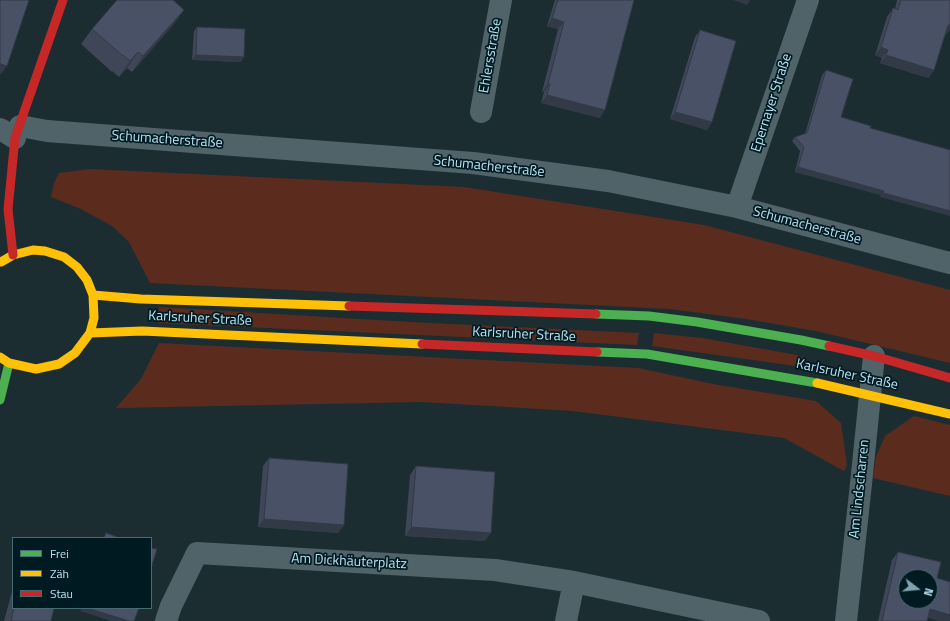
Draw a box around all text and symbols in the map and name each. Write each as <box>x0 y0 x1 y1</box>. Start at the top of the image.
street label: Ehlersstraße <box>476 17 506 95</box>
street label: Epernayer Straße <box>748 52 796 154</box>
street label: Schumacherstraße <box>111 128 223 152</box>
street label: Schumacherstraße <box>433 153 545 181</box>
street label: Schumacherstraße <box>751 203 863 249</box>
street label: Karlsruher Straße <box>148 308 252 330</box>
street label: Karlsruher Straße <box>472 324 576 346</box>
street label: Karlsruher Straße <box>795 356 899 394</box>
street label: Am Lindscharren <box>846 439 874 539</box>
legend <box>12 537 152 609</box>
text: Frei <box>50 544 69 563</box>
street label: Am Dickhäuterplatz <box>291 551 407 573</box>
text: Zäh <box>50 564 69 583</box>
north arrow <box>898 569 938 609</box>
text: Stau <box>50 584 73 603</box>
text: N <box>920 586 937 598</box>

